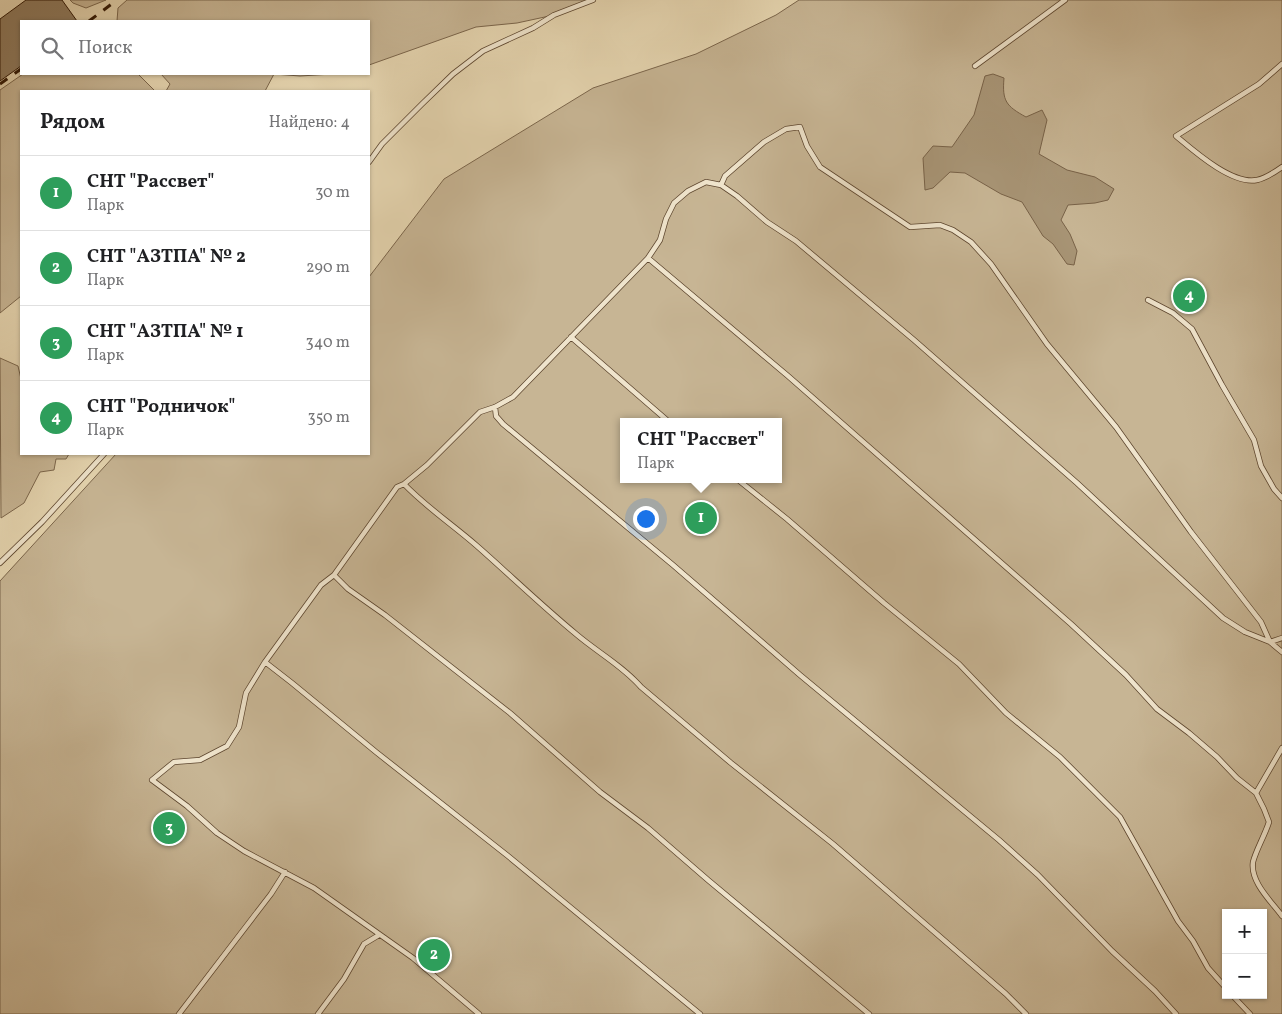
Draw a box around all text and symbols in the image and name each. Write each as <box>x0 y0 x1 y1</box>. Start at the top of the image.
search box <box>20 20 370 75</box>
icon: search <box>38 34 66 62</box>
text: Поиск <box>78 35 132 61</box>
text: Рядом <box>40 108 105 137</box>
text: Найдено: 4 <box>269 112 350 134</box>
text: СНТ "Рассвет" <box>87 169 214 195</box>
text: 1 <box>53 182 59 204</box>
text: 30 m <box>315 182 350 204</box>
text: Парк <box>87 195 124 217</box>
text: СНТ "АЗТПА" № 2 <box>87 244 246 270</box>
text: 2 <box>52 257 60 279</box>
text: 290 m <box>306 257 350 279</box>
text: Парк <box>87 270 124 292</box>
pin: 4 <box>1173 277 1205 315</box>
text: СНТ "АЗТПА" № 1 <box>87 319 244 345</box>
text: 3 <box>52 332 60 354</box>
text: 340 m <box>306 332 350 354</box>
text: Парк <box>87 345 124 367</box>
text: СНТ "Родничок" <box>87 394 235 420</box>
text: 4 <box>51 407 61 429</box>
text: 350 m <box>307 407 350 429</box>
popup <box>620 418 782 483</box>
text: Парк <box>87 420 124 442</box>
text: СНТ "Рассвет" <box>637 427 765 453</box>
text: Парк <box>637 453 674 475</box>
pin: 1 <box>685 499 717 537</box>
your location <box>633 506 659 532</box>
pin: 3 <box>153 809 185 847</box>
map controls <box>1222 909 1267 999</box>
button: + <box>1222 909 1267 954</box>
pin: 2 <box>418 936 450 974</box>
button: − <box>1222 954 1267 999</box>

